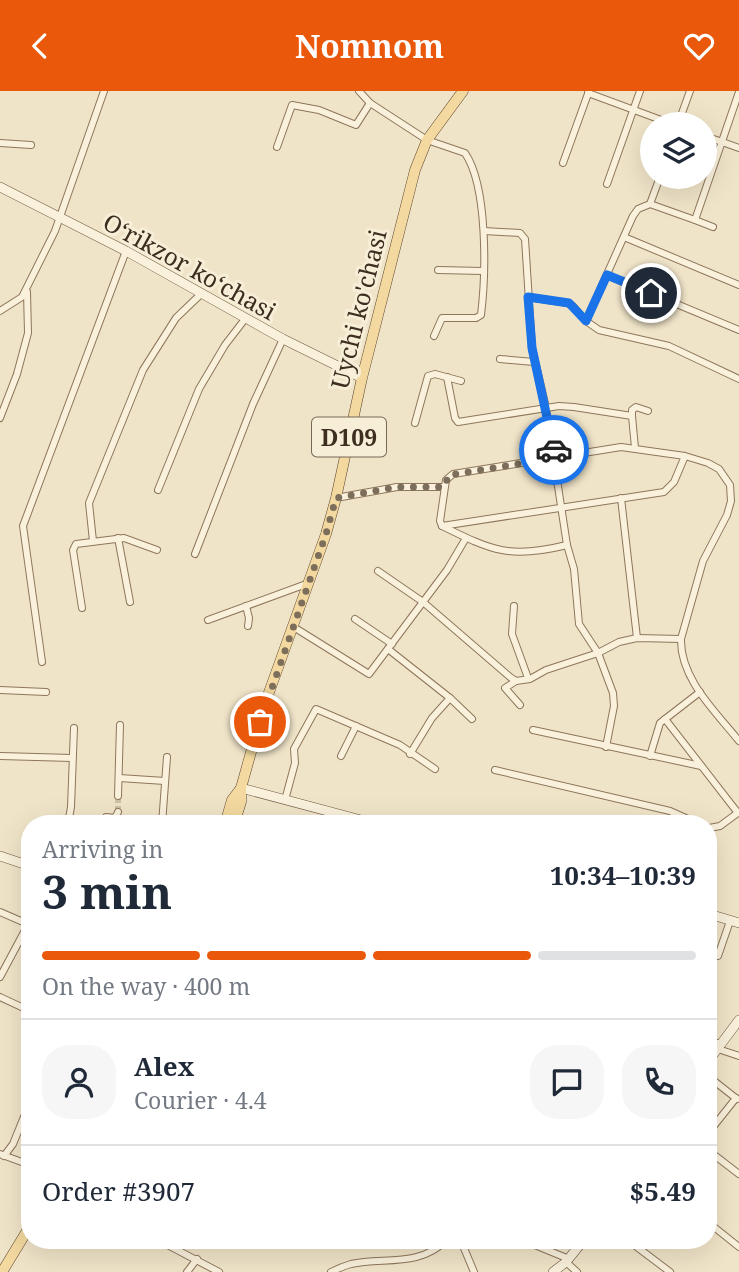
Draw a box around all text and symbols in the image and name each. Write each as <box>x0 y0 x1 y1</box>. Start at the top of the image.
text: Nomnom <box>295 24 444 67</box>
icon: back <box>21 27 59 65</box>
icon: heart <box>680 27 718 65</box>
map controls <box>640 112 717 189</box>
button: layers <box>640 112 717 189</box>
street label: Oʻrikzor koʻchasi <box>98 205 283 327</box>
street label: Uychi ko'chasi <box>322 226 394 392</box>
pin <box>621 263 681 323</box>
icon: home <box>632 274 670 312</box>
courier <box>519 415 589 485</box>
road number: D109 <box>312 417 386 457</box>
icon: car <box>535 431 573 469</box>
pin <box>230 692 290 752</box>
icon: bag <box>241 703 279 741</box>
text: Arriving in <box>42 833 163 865</box>
text: 10:34–10:39 <box>550 857 696 893</box>
text: 3 min <box>42 860 172 922</box>
text: On the way · 400 m <box>42 970 250 1002</box>
button: person <box>42 1045 116 1119</box>
button: chat <box>530 1045 604 1119</box>
button: phone <box>622 1045 696 1119</box>
text: Alex <box>134 1048 194 1084</box>
text: Courier · 4.4 <box>134 1084 267 1116</box>
text: Order #3907 <box>42 1173 195 1209</box>
text: $5.49 <box>630 1173 696 1209</box>

